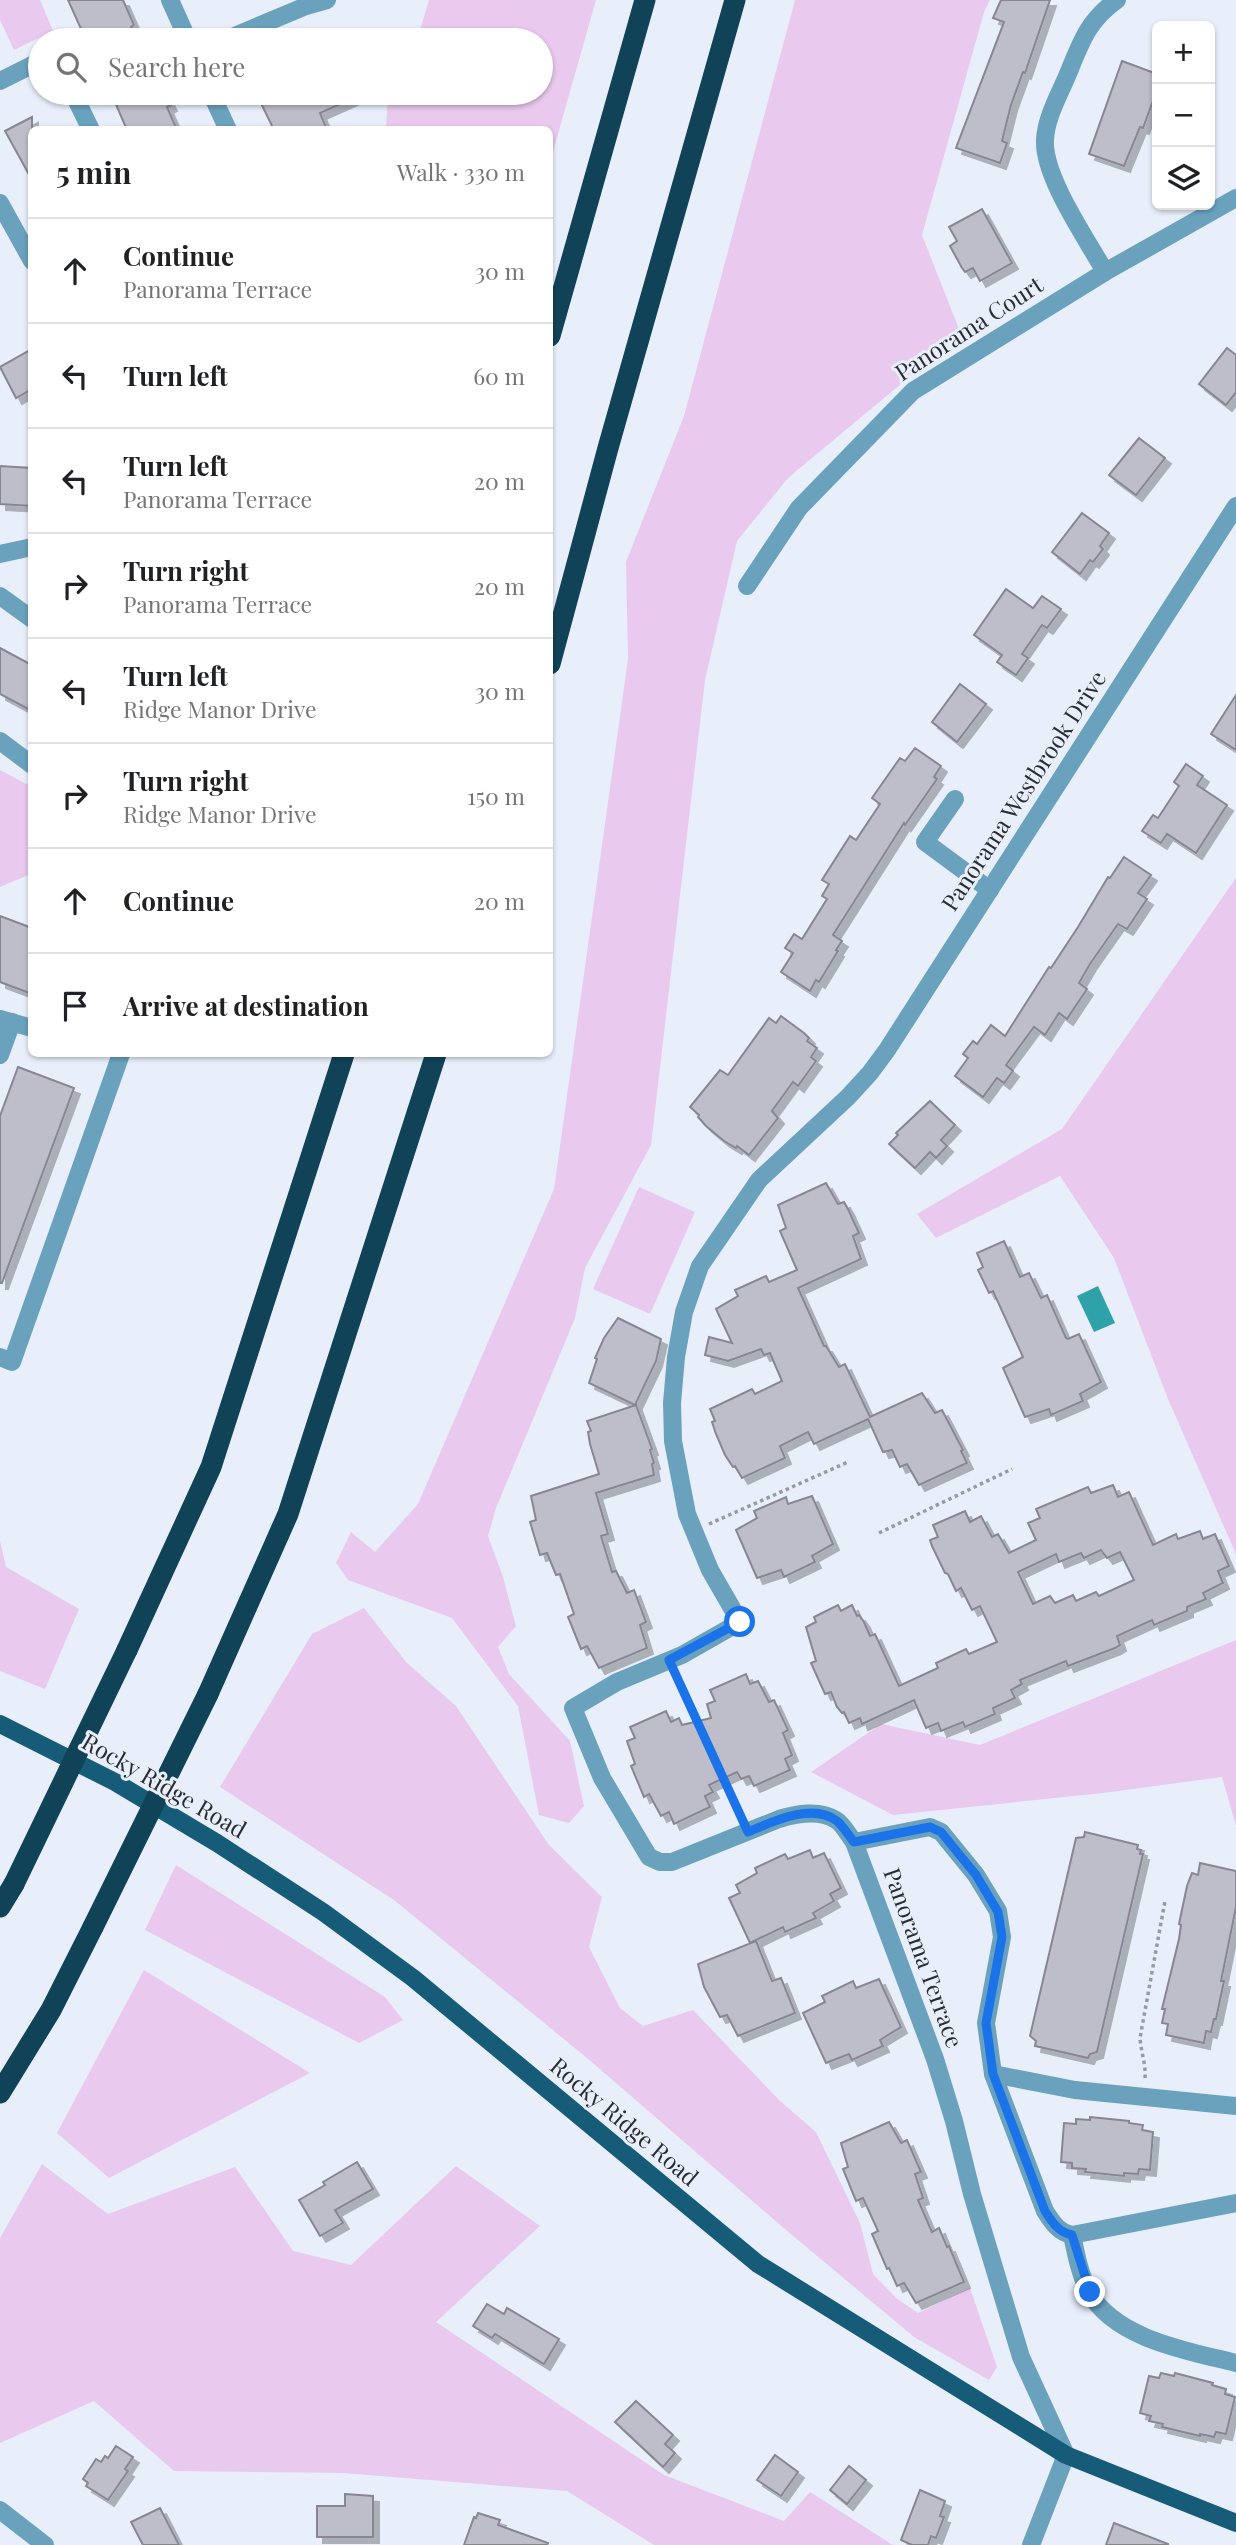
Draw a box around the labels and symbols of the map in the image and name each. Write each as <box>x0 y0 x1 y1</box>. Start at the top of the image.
street label: Panorama Court <box>888 268 1049 387</box>
street label: Panorama Westbrook Drive <box>933 664 1112 916</box>
route start <box>724 1606 755 1637</box>
street label: Rocky Ridge Road <box>77 1725 252 1844</box>
street label: Panorama Terrace <box>877 1863 971 2052</box>
street label: Rocky Ridge Road <box>544 2050 706 2192</box>
route end <box>1074 2276 1105 2307</box>

